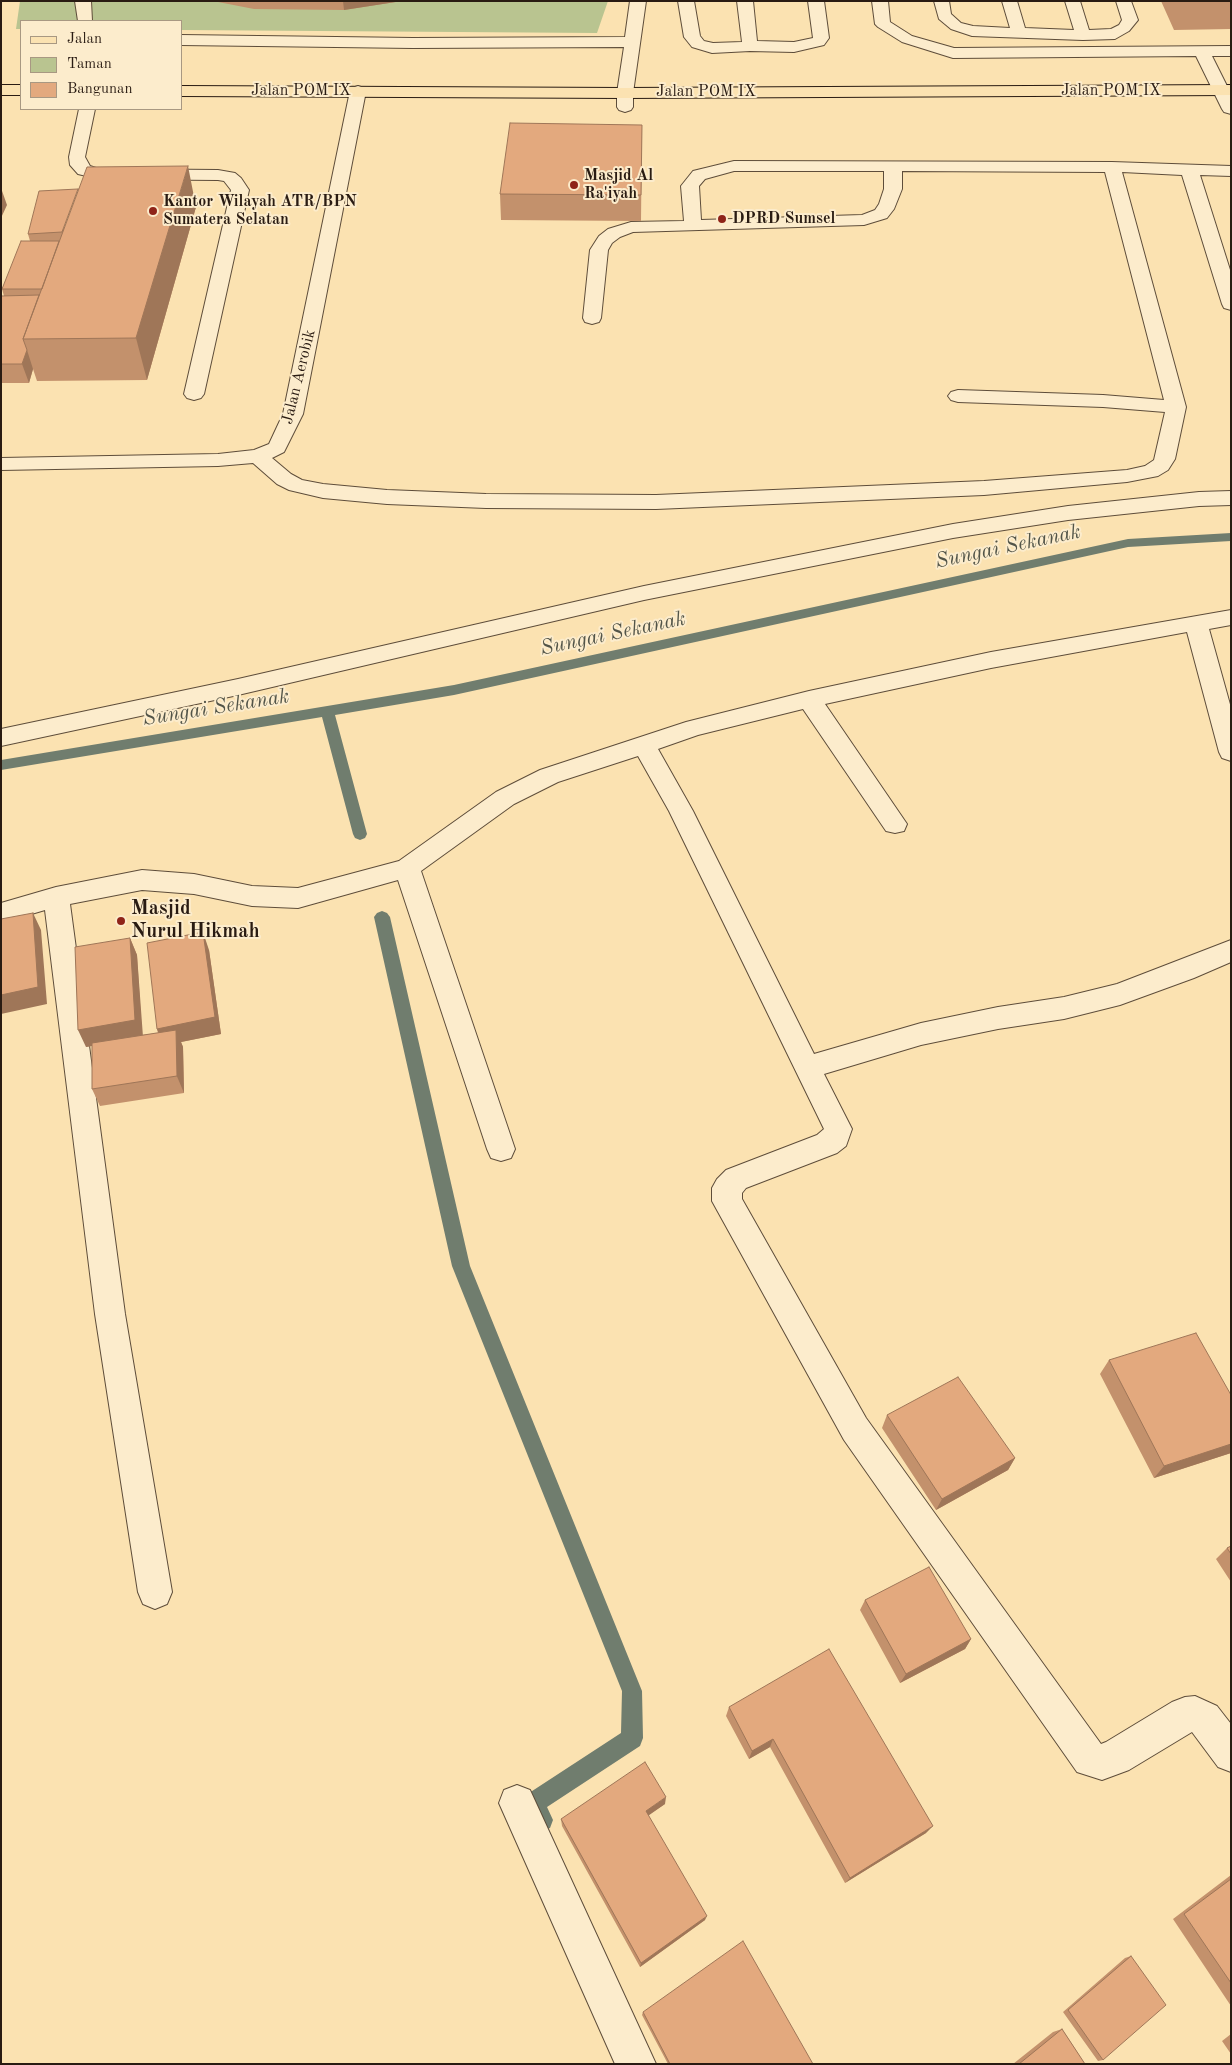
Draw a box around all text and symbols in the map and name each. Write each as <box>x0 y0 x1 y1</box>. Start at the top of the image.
legend <box>20 20 182 110</box>
text: Jalan <box>67 32 102 47</box>
text: Taman <box>67 57 112 72</box>
street label: Jalan POM IX <box>251 81 351 101</box>
street label: Jalan POM IX <box>1061 81 1161 101</box>
text: Bangunan <box>67 82 133 97</box>
street label: Jalan POM IX <box>656 82 756 102</box>
place label: Masjid Al Ra'iyah <box>584 166 653 204</box>
marker: Masjid Al Ra'iyah <box>568 179 580 191</box>
place label: Kantor Wilayah ATR/BPN Sumatera Selatan <box>163 192 357 230</box>
marker: Kantor Wilayah ATR/BPN Sumatera Selatan <box>147 205 159 217</box>
place label: DPRD Sumsel <box>732 209 835 229</box>
marker: DPRD Sumsel <box>716 213 728 225</box>
street label: Jalan Aerobik <box>278 328 320 426</box>
water label: Sungai Sekanak <box>933 519 1083 575</box>
water label: Sungai Sekanak <box>538 606 688 662</box>
water label: Sungai Sekanak <box>141 684 291 732</box>
place label: Masjid Nurul Hikmah <box>131 897 260 944</box>
marker: Masjid Nurul Hikmah <box>115 915 127 927</box>

